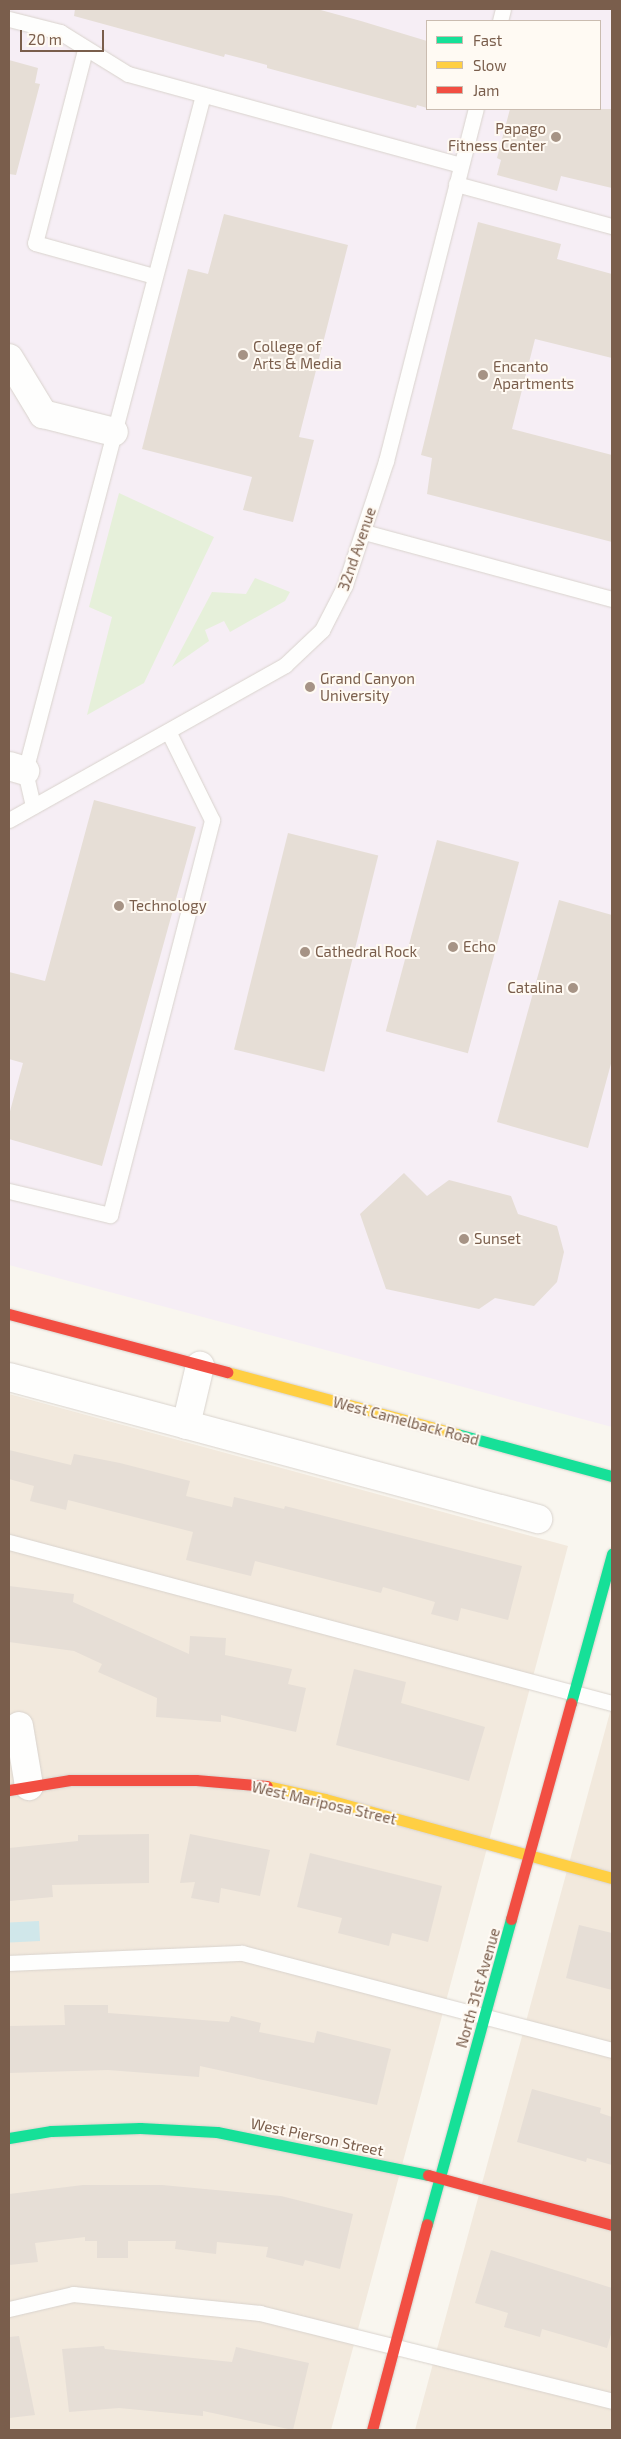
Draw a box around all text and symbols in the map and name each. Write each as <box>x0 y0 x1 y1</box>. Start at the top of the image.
scale bar <box>22 20 106 52</box>
legend <box>426 20 601 110</box>
text: 20 m <box>28 30 62 48</box>
text: Fast <box>473 31 502 49</box>
text: Slow <box>473 56 507 74</box>
text: Jam <box>473 81 499 99</box>
place label: Papago Fitness Center <box>448 119 546 154</box>
marker: Papago Fitness Center <box>550 131 562 143</box>
place label: College of Arts & Media <box>253 337 342 372</box>
marker: College of Arts & Media <box>237 349 249 361</box>
place label: Encanto Apartments <box>493 357 574 392</box>
marker: Encanto Apartments <box>477 369 489 381</box>
street label: 32nd Avenue <box>334 505 380 593</box>
place label: Grand Canyon University <box>320 669 415 704</box>
marker: Grand Canyon University <box>304 681 316 693</box>
place label: Technology <box>129 897 207 915</box>
marker: Technology <box>113 900 125 912</box>
place label: Echo <box>463 938 496 956</box>
marker: Echo <box>447 941 459 953</box>
place label: Cathedral Rock <box>315 943 418 961</box>
marker: Cathedral Rock <box>299 946 311 958</box>
place label: Catalina <box>507 979 563 997</box>
marker: Catalina <box>567 982 579 994</box>
place label: Sunset <box>474 1230 521 1248</box>
marker: Sunset <box>458 1233 470 1245</box>
street label: West Camelback Road <box>331 1393 481 1449</box>
street label: West Mariposa Street <box>250 1778 398 1828</box>
street label: North 31st Avenue <box>452 1926 504 2050</box>
street label: West Pierson Street <box>249 2114 385 2160</box>

